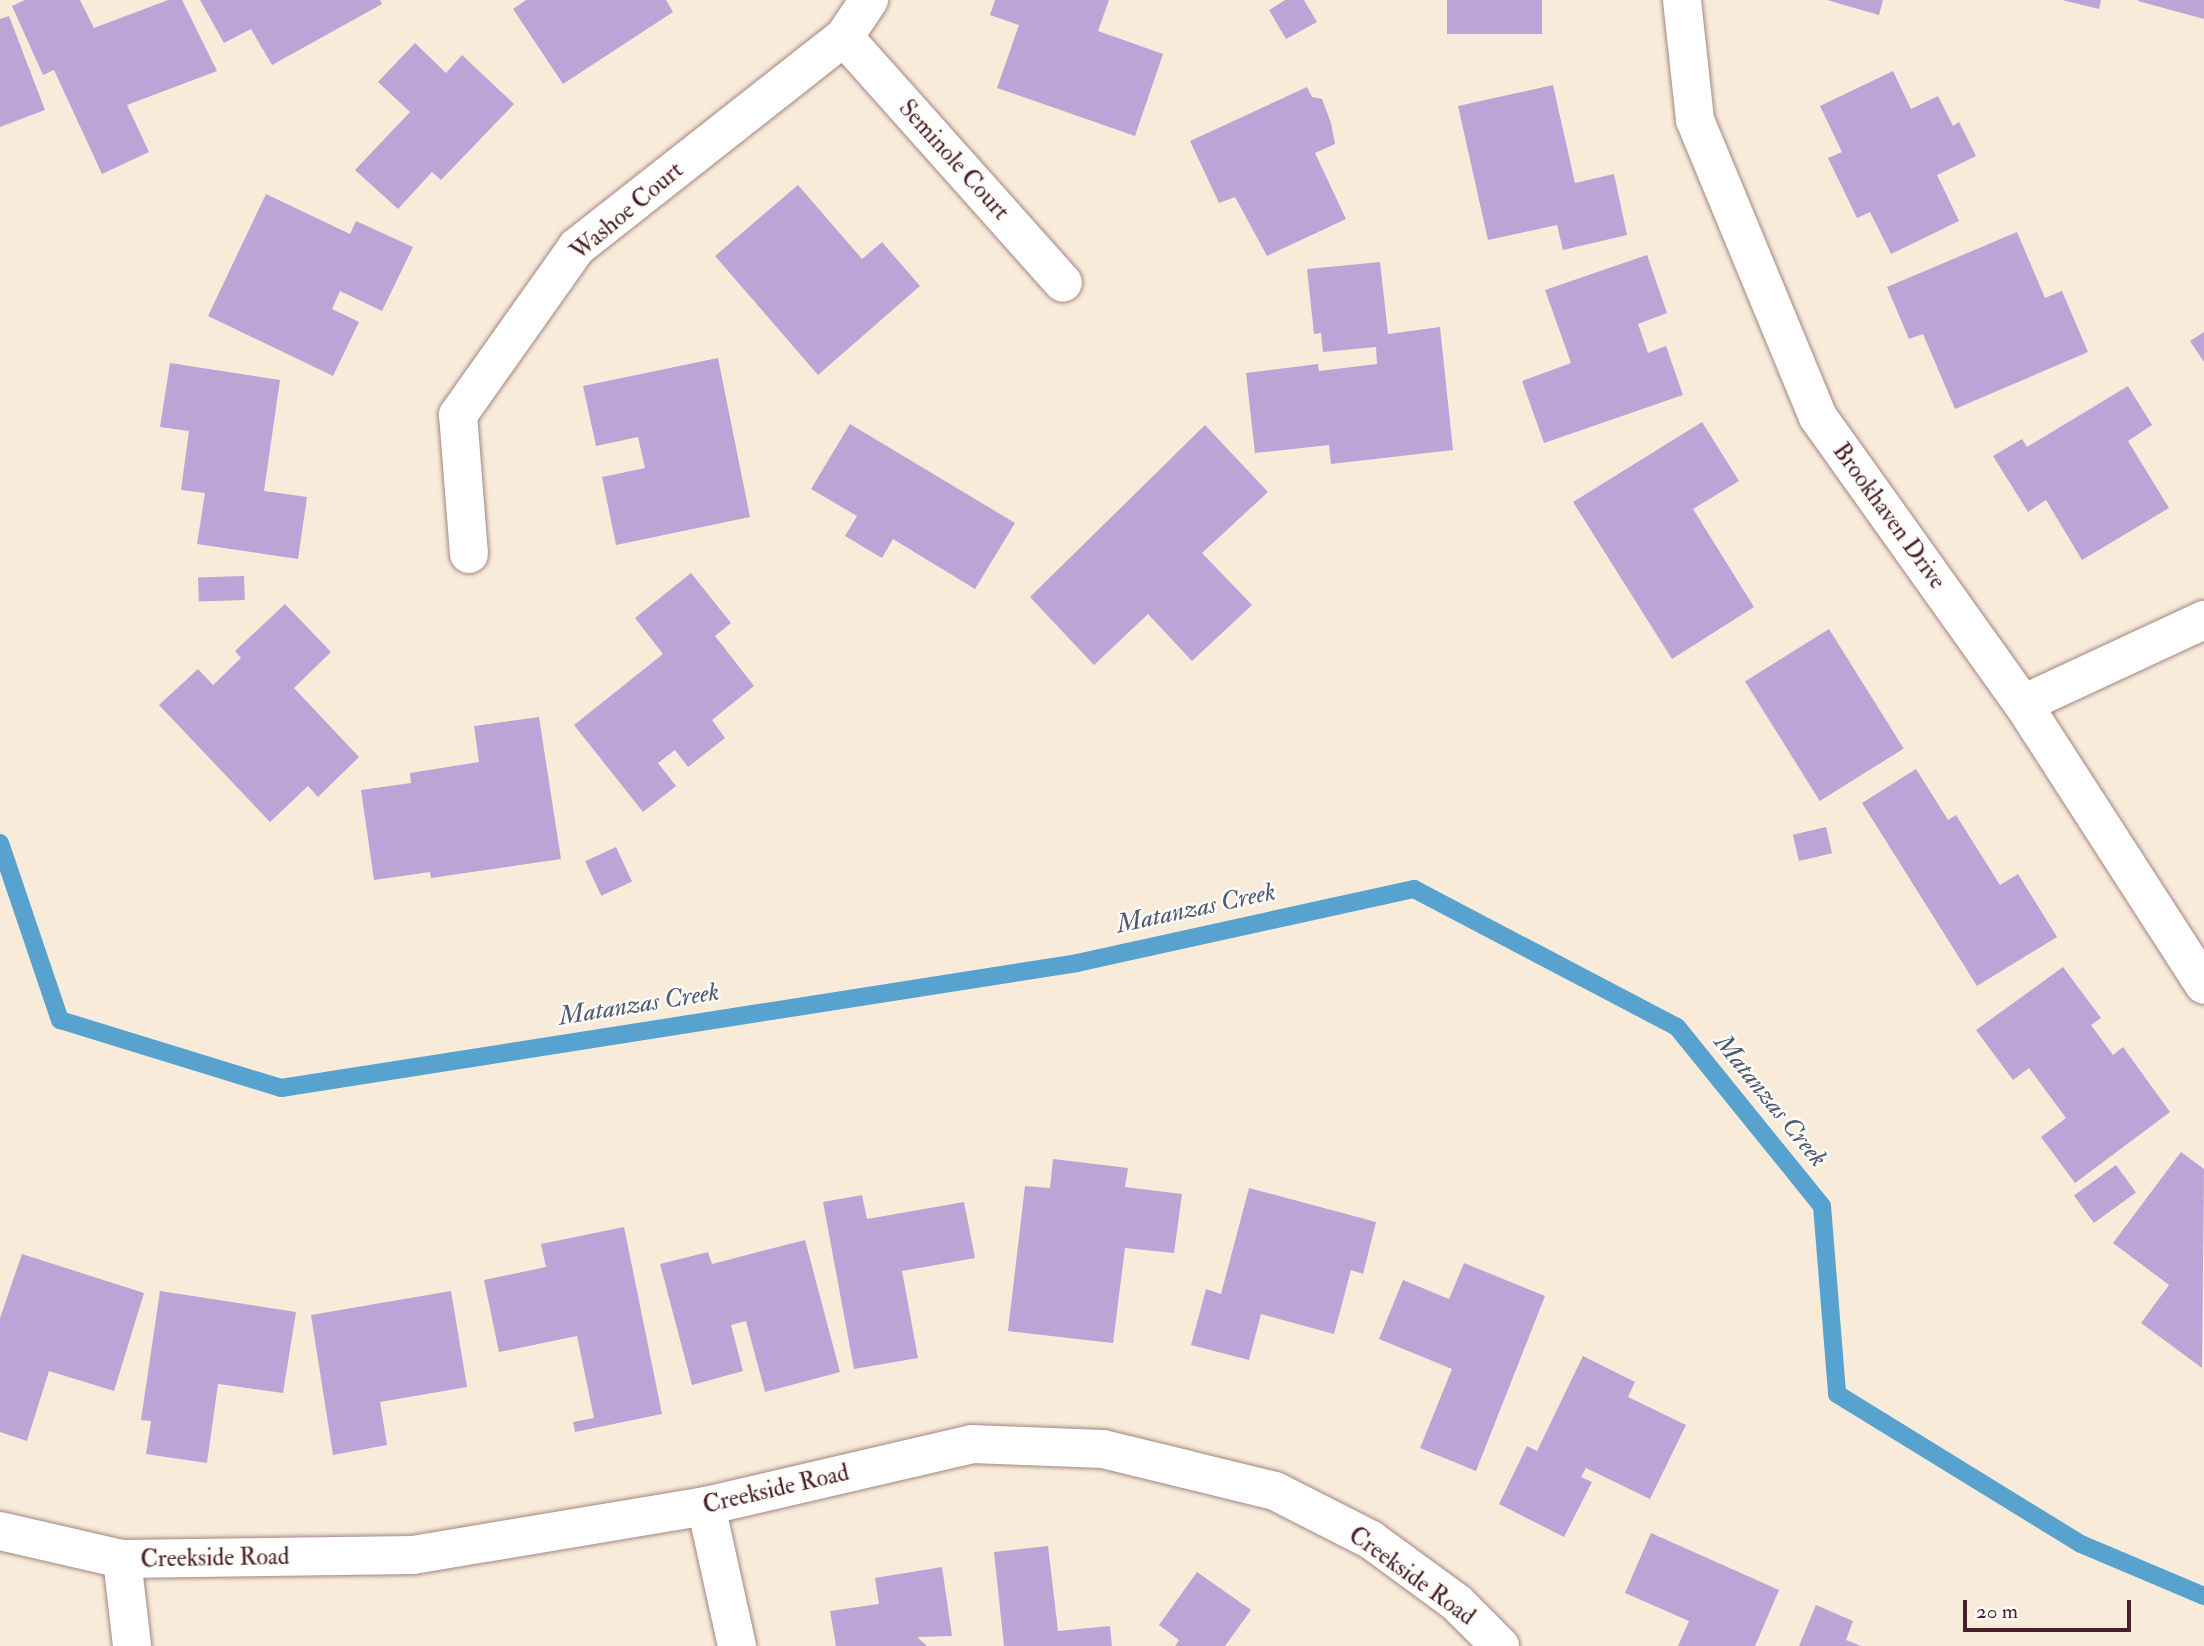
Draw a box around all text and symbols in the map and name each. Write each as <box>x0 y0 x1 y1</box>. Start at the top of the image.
street label: Seminole Court <box>893 94 1015 226</box>
street label: Washoe Court <box>565 156 689 266</box>
street label: Brookhaven Drive <box>1826 437 1952 595</box>
water label: Matanzas Creek <box>1113 877 1279 941</box>
water label: Matanzas Creek <box>556 977 722 1033</box>
water label: Matanzas Creek <box>1707 1028 1833 1174</box>
street label: Creekside Road <box>700 1458 852 1520</box>
street label: Creekside Road <box>1343 1521 1481 1631</box>
street label: Creekside Road <box>140 1542 290 1574</box>
scale bar <box>1966 1586 2134 1630</box>
text: 20 m <box>1976 1598 2018 1625</box>

